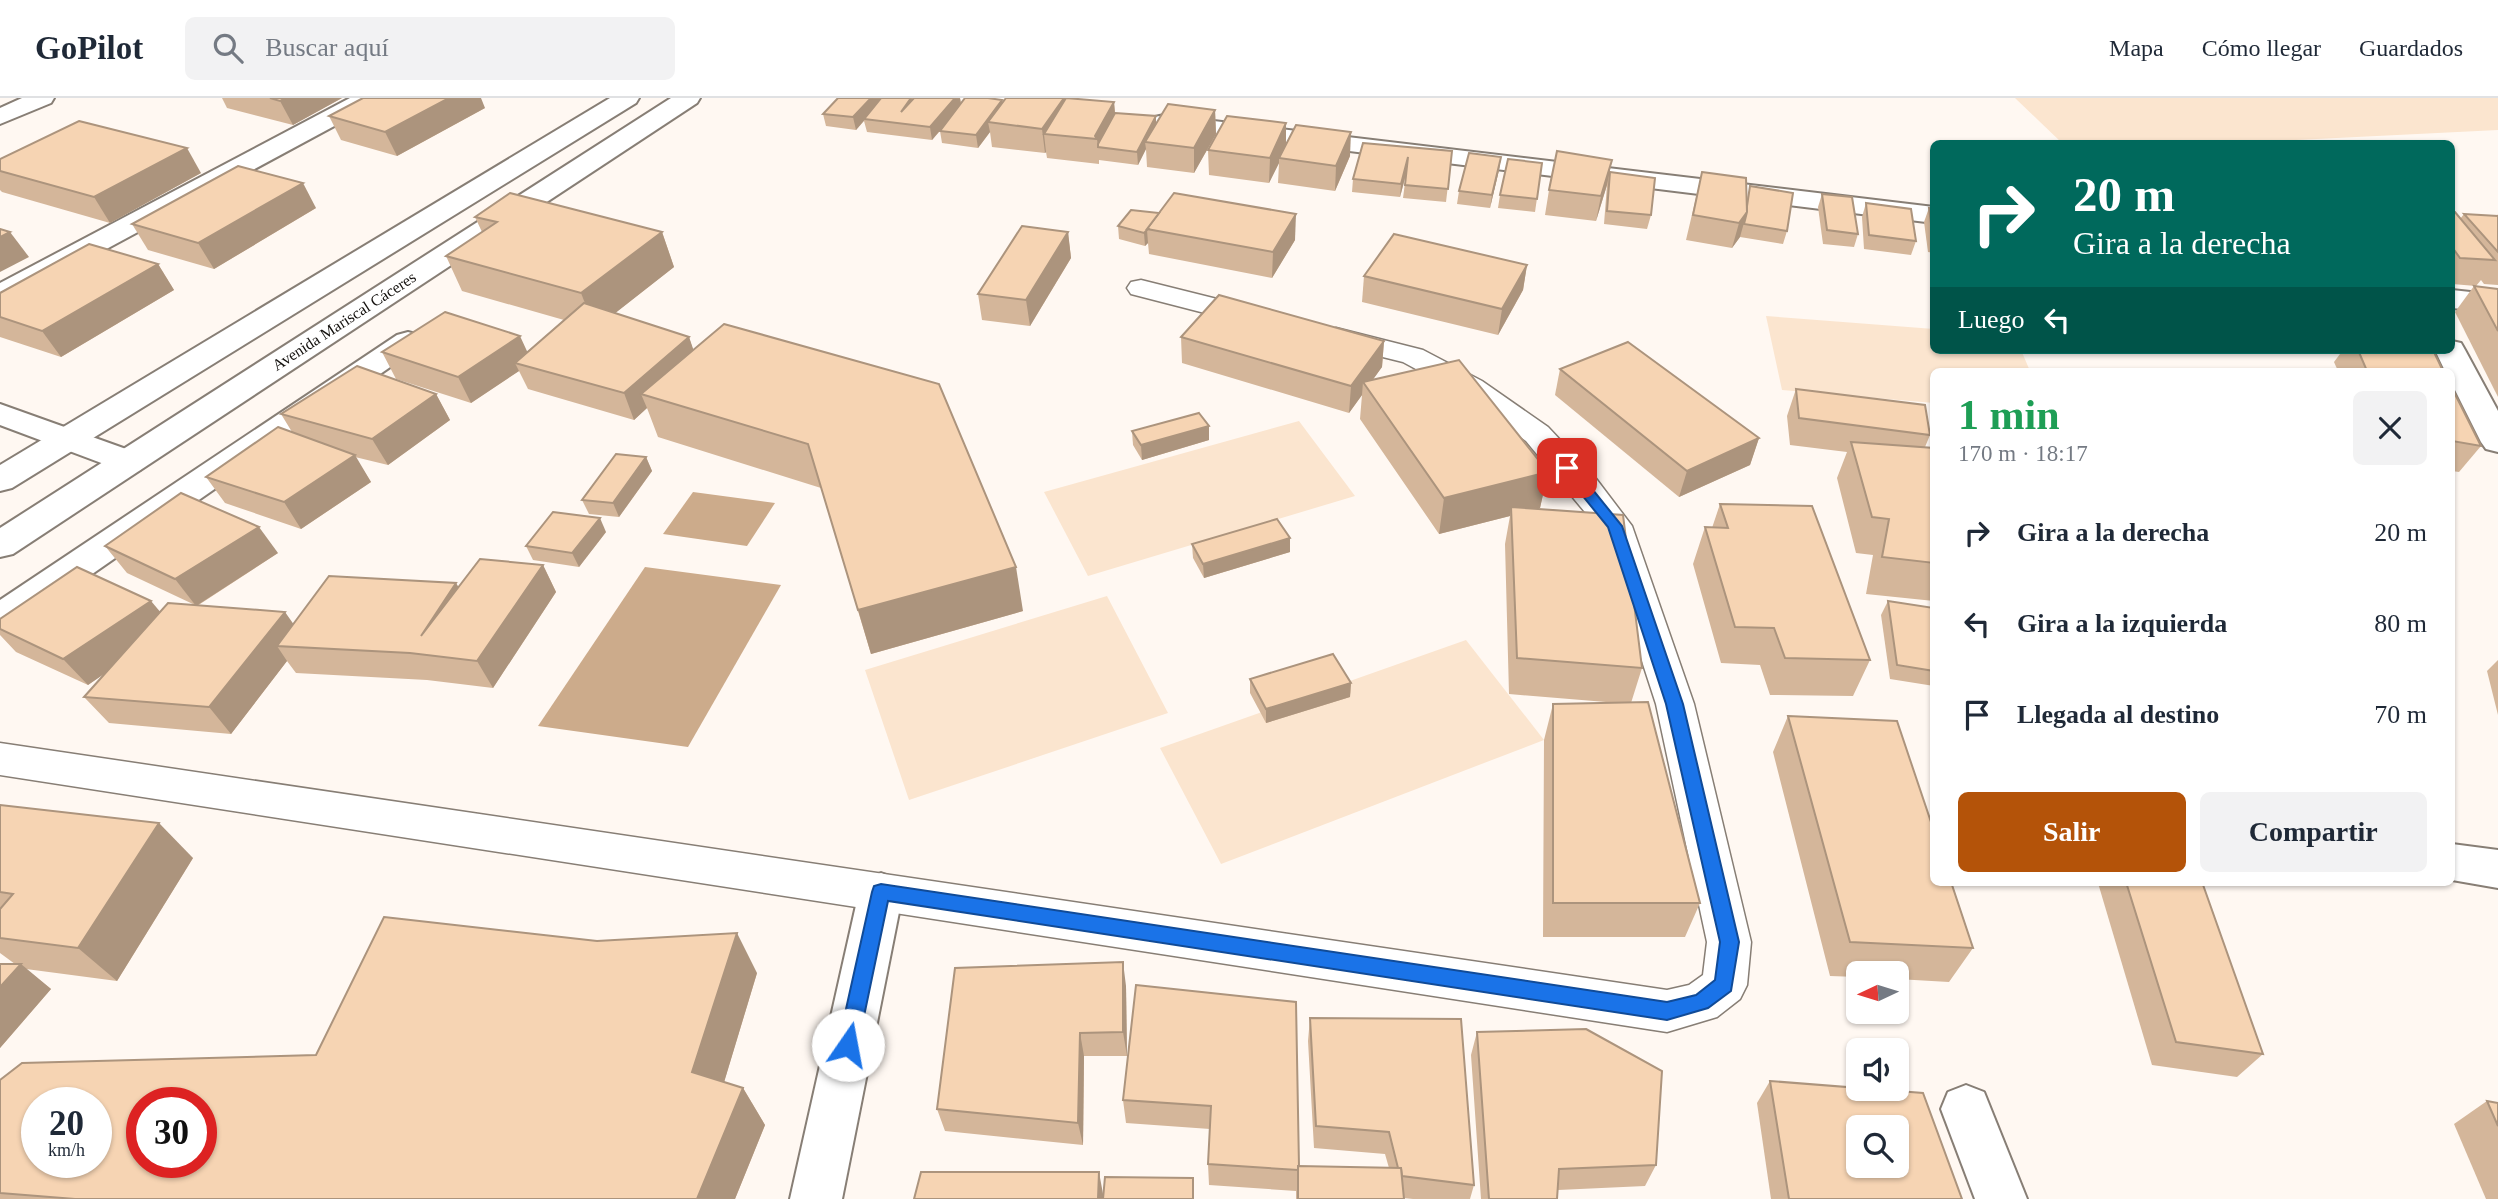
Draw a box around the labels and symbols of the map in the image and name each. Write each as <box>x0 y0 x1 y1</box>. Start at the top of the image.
street label: Avenida Mariscal Cáceres <box>269 268 419 374</box>
pin <box>1537 438 1597 498</box>
north arrow <box>1846 961 1909 1024</box>
position arrow <box>811 1008 885 1082</box>
speed limit sign: 30 <box>126 1087 217 1178</box>

